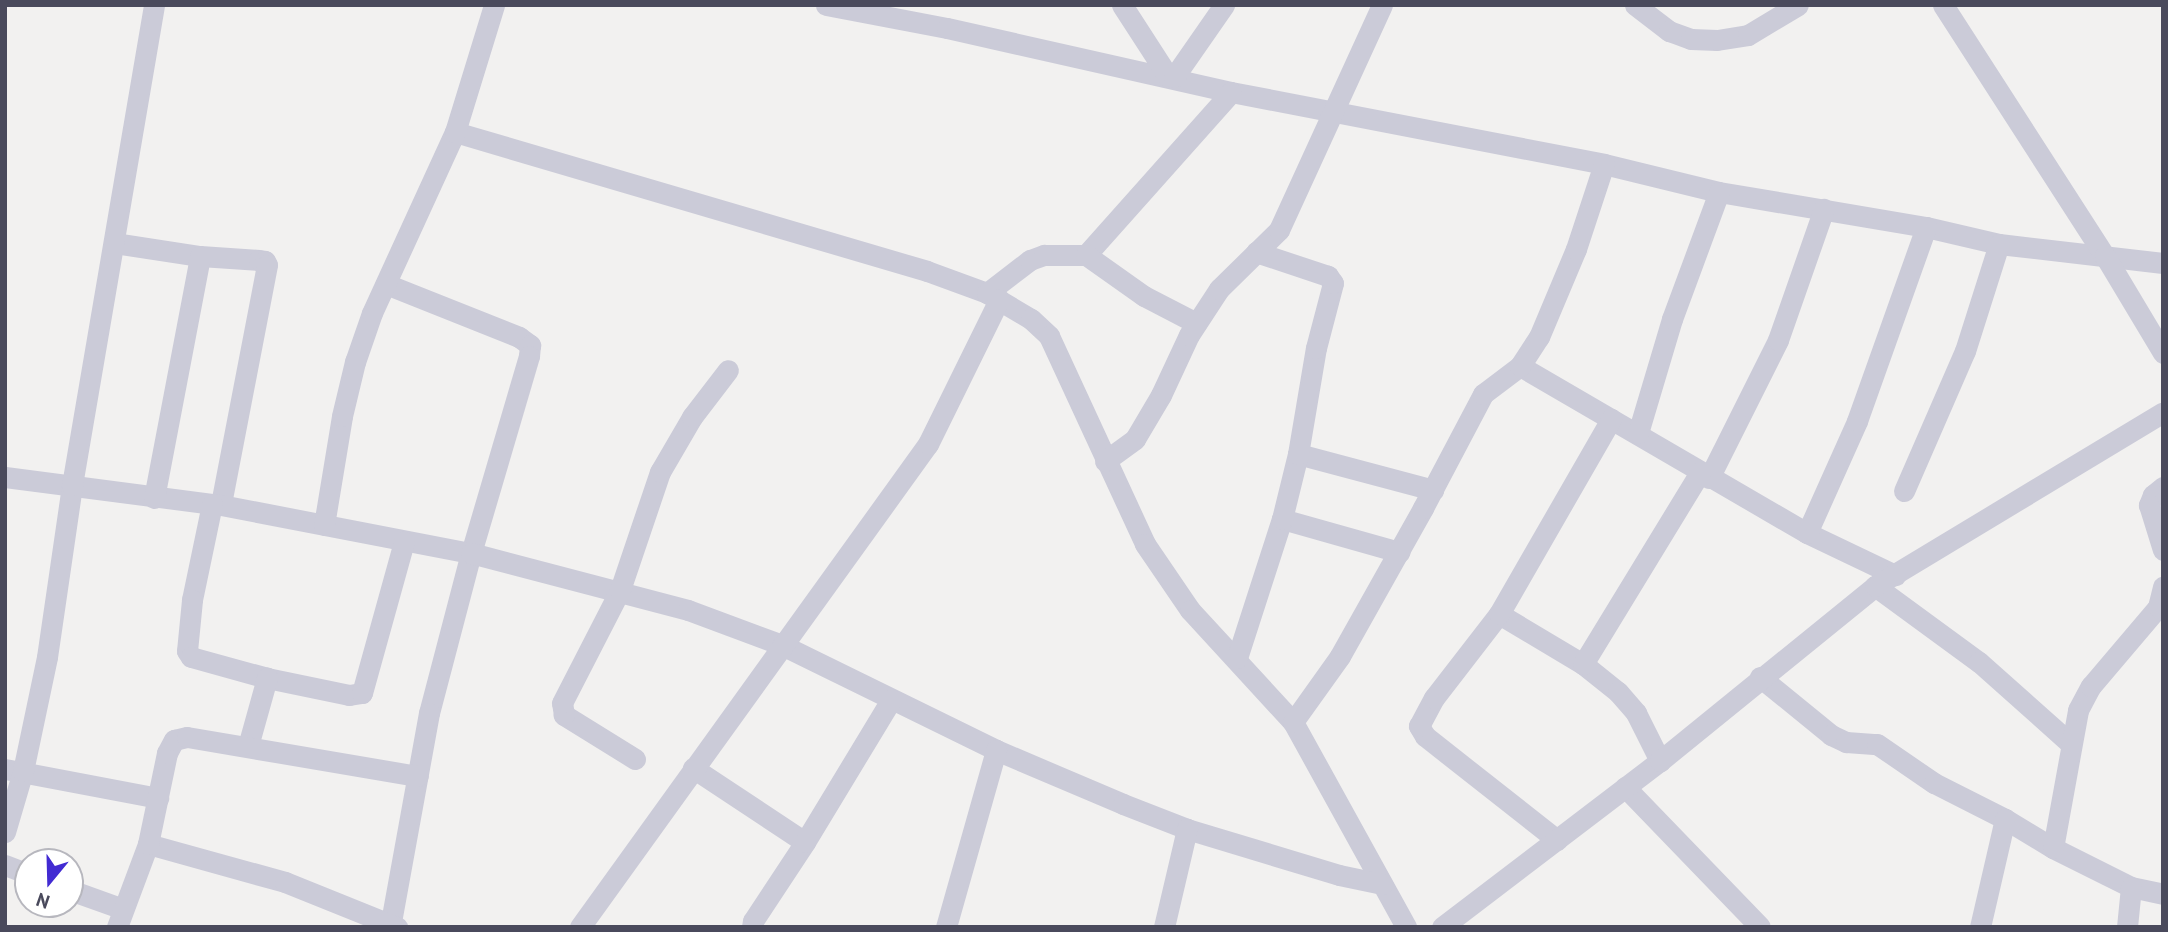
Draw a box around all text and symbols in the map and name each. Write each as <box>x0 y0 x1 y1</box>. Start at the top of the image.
north arrow <box>14 848 84 918</box>
text: N <box>33 888 53 914</box>

